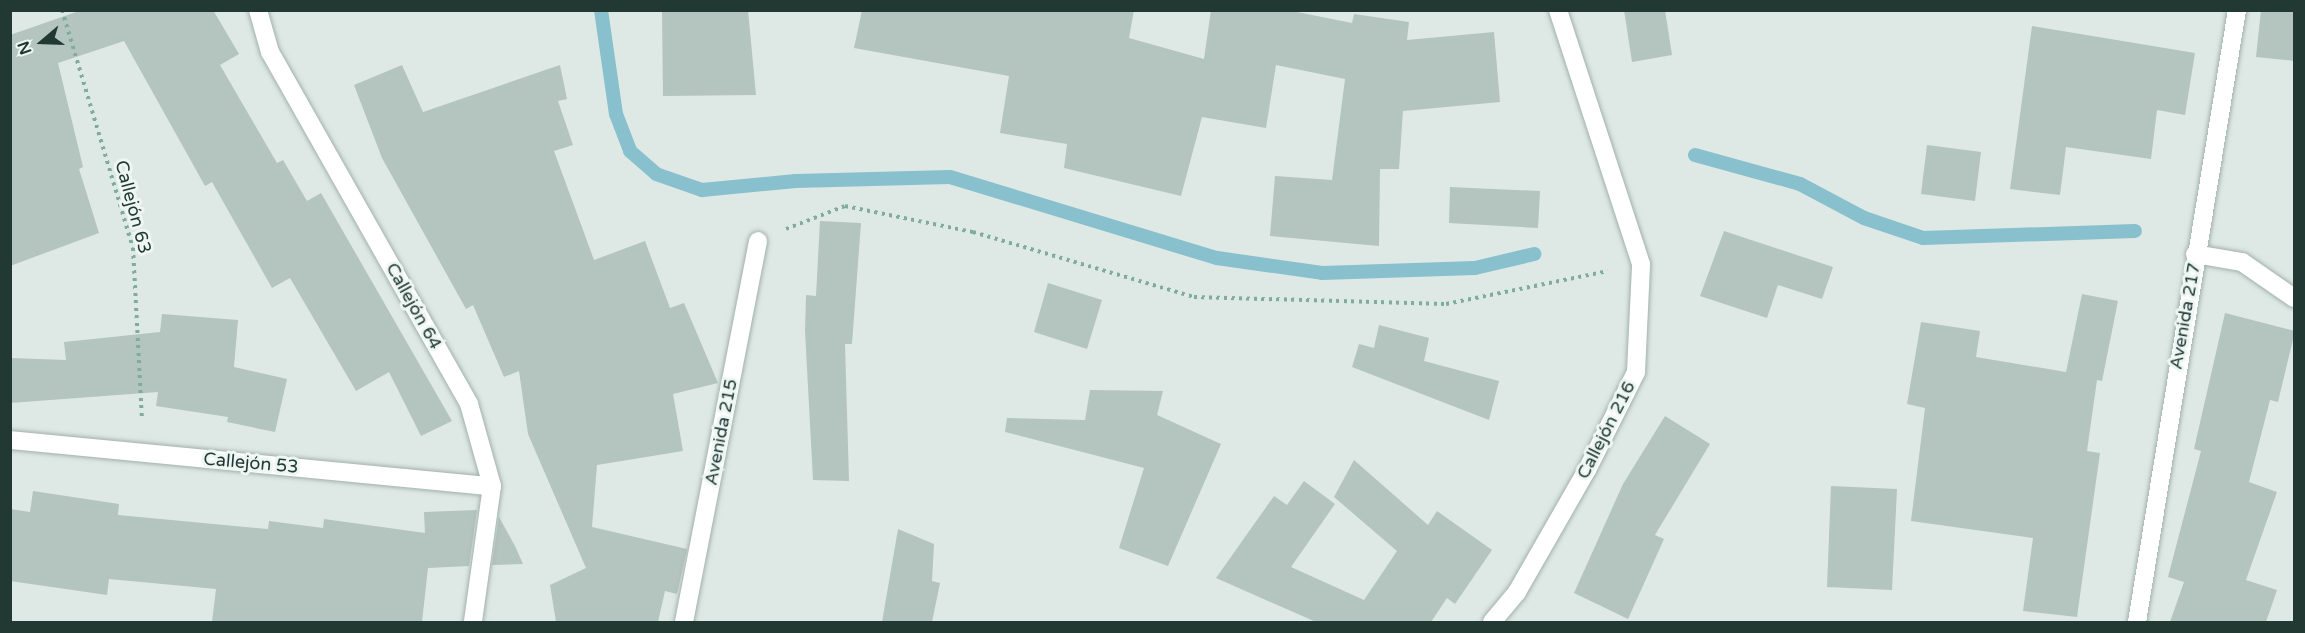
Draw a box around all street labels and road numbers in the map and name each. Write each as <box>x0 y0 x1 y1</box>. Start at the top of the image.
street label: Callejón 63 <box>110 158 156 256</box>
street label: Callejón 64 <box>381 259 447 353</box>
street label: Avenida 217 <box>2165 261 2205 371</box>
street label: Avenida 215 <box>700 377 742 487</box>
street label: Callejón 216 <box>1572 377 1640 483</box>
street label: Callejón 53 <box>202 448 300 478</box>

